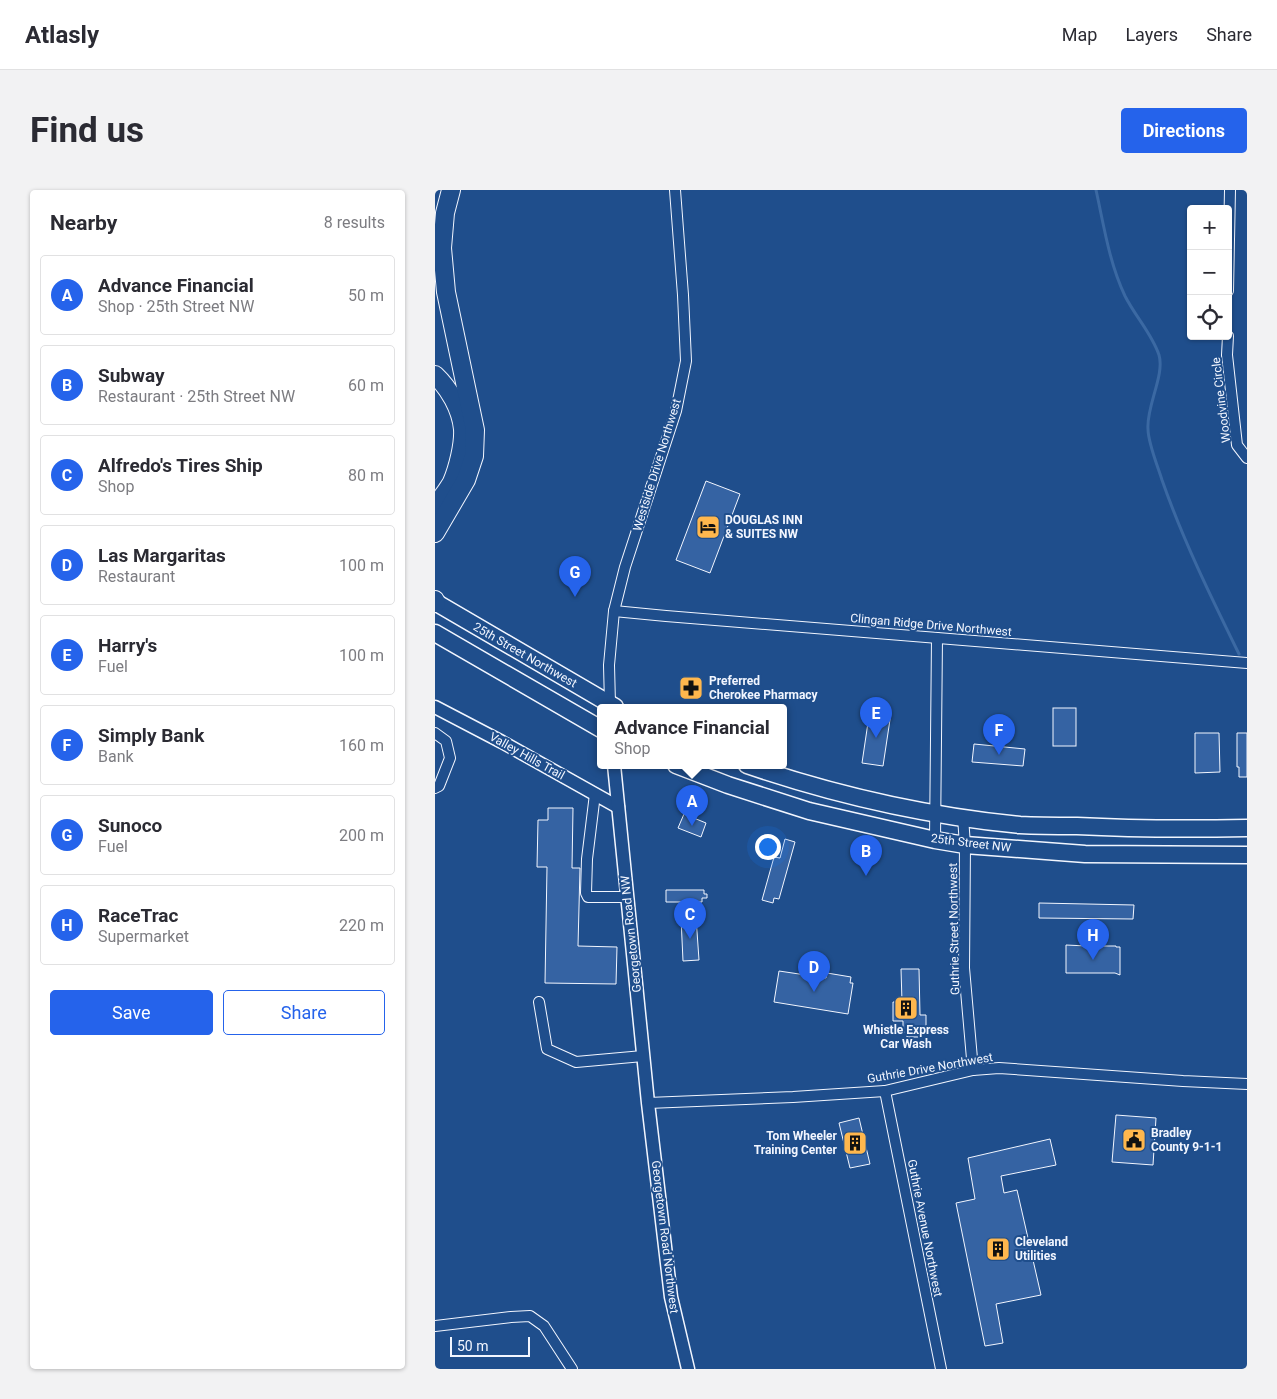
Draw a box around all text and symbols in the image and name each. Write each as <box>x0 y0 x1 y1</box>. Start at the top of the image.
text: Atlasly <box>25 21 99 49</box>
text: Map <box>1062 24 1097 45</box>
text: Layers <box>1125 24 1178 45</box>
text: Share <box>1206 24 1252 45</box>
button: Directions <box>1121 108 1247 153</box>
text: Find us <box>30 110 144 151</box>
map controls <box>1187 205 1232 340</box>
button: + <box>1187 205 1232 250</box>
text: Nearby <box>50 211 117 235</box>
text: 8 results <box>324 213 385 232</box>
button: − <box>1187 250 1232 295</box>
text: Advance Financial <box>98 274 254 297</box>
text: A <box>62 286 72 305</box>
text: 50 m <box>348 286 384 305</box>
button: locate <box>1187 295 1232 340</box>
text: Shop · 25th Street NW <box>98 297 254 316</box>
street label: Woodvine Circle <box>1209 357 1233 443</box>
text: Subway <box>98 364 165 387</box>
text: B <box>62 376 72 395</box>
text: 60 m <box>348 376 384 395</box>
text: Restaurant · 25th Street NW <box>98 387 295 406</box>
street label: Westside Drive Northwest <box>630 397 684 533</box>
text: Alfredo's Tires Ship <box>98 454 263 477</box>
text: C <box>62 466 72 485</box>
text: 80 m <box>348 466 384 485</box>
text: Shop <box>98 477 134 496</box>
place label: DOUGLAS INN & SUITES NW <box>725 513 803 541</box>
hotel icon: DOUGLAS INN & SUITES NW <box>695 514 721 540</box>
text: Las Margaritas <box>98 544 226 567</box>
text: D <box>62 556 72 575</box>
text: 100 m <box>339 556 384 575</box>
pin: G <box>559 556 591 597</box>
text: Restaurant <box>98 567 175 586</box>
street label: Clingan Ridge Drive Northwest <box>850 611 1012 639</box>
street label: 25th Street Northwest <box>471 620 579 690</box>
text: Harry's <box>98 634 157 657</box>
text: E <box>63 646 72 665</box>
text: 100 m <box>339 646 384 665</box>
text: Fuel <box>98 657 128 676</box>
place label: Preferred Cherokee Pharmacy <box>709 674 819 702</box>
pharmacy icon: Preferred Cherokee Pharmacy <box>678 675 704 701</box>
pin: E <box>860 697 892 738</box>
popup <box>597 704 787 769</box>
pin: F <box>983 714 1015 755</box>
text: Advance Financial <box>614 716 770 739</box>
text: Simply Bank <box>98 724 204 747</box>
street label: Valley Hills Trail <box>487 730 567 782</box>
text: F <box>63 736 71 755</box>
text: 160 m <box>339 736 384 755</box>
text: Shop <box>614 739 651 758</box>
text: Bank <box>98 747 134 766</box>
pin: A <box>676 785 708 826</box>
text: Sunoco <box>98 814 162 837</box>
text: G <box>62 826 72 845</box>
text: 200 m <box>339 826 384 845</box>
street label: 25th Street NW <box>930 831 1012 855</box>
your location <box>755 834 781 860</box>
pin: B <box>850 835 882 876</box>
text: Fuel <box>98 837 128 856</box>
street label: Guthrie Street Northwest <box>946 863 962 995</box>
street label: Georgetown Road NW <box>618 875 644 993</box>
pin: C <box>674 898 706 939</box>
text: RaceTrac <box>98 904 178 927</box>
text: H <box>61 916 73 935</box>
text: 220 m <box>339 916 384 935</box>
pin: H <box>1077 919 1109 960</box>
text: Supermarket <box>98 927 189 946</box>
pin: D <box>798 951 830 992</box>
button: Save <box>50 990 213 1035</box>
button: Share <box>223 990 385 1035</box>
building icon: Whistle Express Car Wash <box>893 995 919 1021</box>
place label: Whistle Express Car Wash <box>863 1023 949 1051</box>
street label: Guthrie Drive Northwest <box>866 1050 994 1086</box>
place label: Bradley County 9-1-1 <box>1151 1126 1222 1154</box>
public building icon: Bradley County 9-1-1 <box>1121 1127 1147 1153</box>
place label: Tom Wheeler Training Center <box>754 1129 838 1157</box>
building icon: Tom Wheeler Training Center <box>842 1130 868 1156</box>
street label: Guthrie Avenue Northwest <box>905 1158 945 1298</box>
street label: Georgetown Road Northwest <box>649 1160 681 1314</box>
place label: Cleveland Utilities <box>1015 1235 1068 1263</box>
building icon: Cleveland Utilities <box>985 1236 1011 1262</box>
scale bar <box>450 1334 530 1357</box>
text: 50 m <box>457 1338 489 1354</box>

